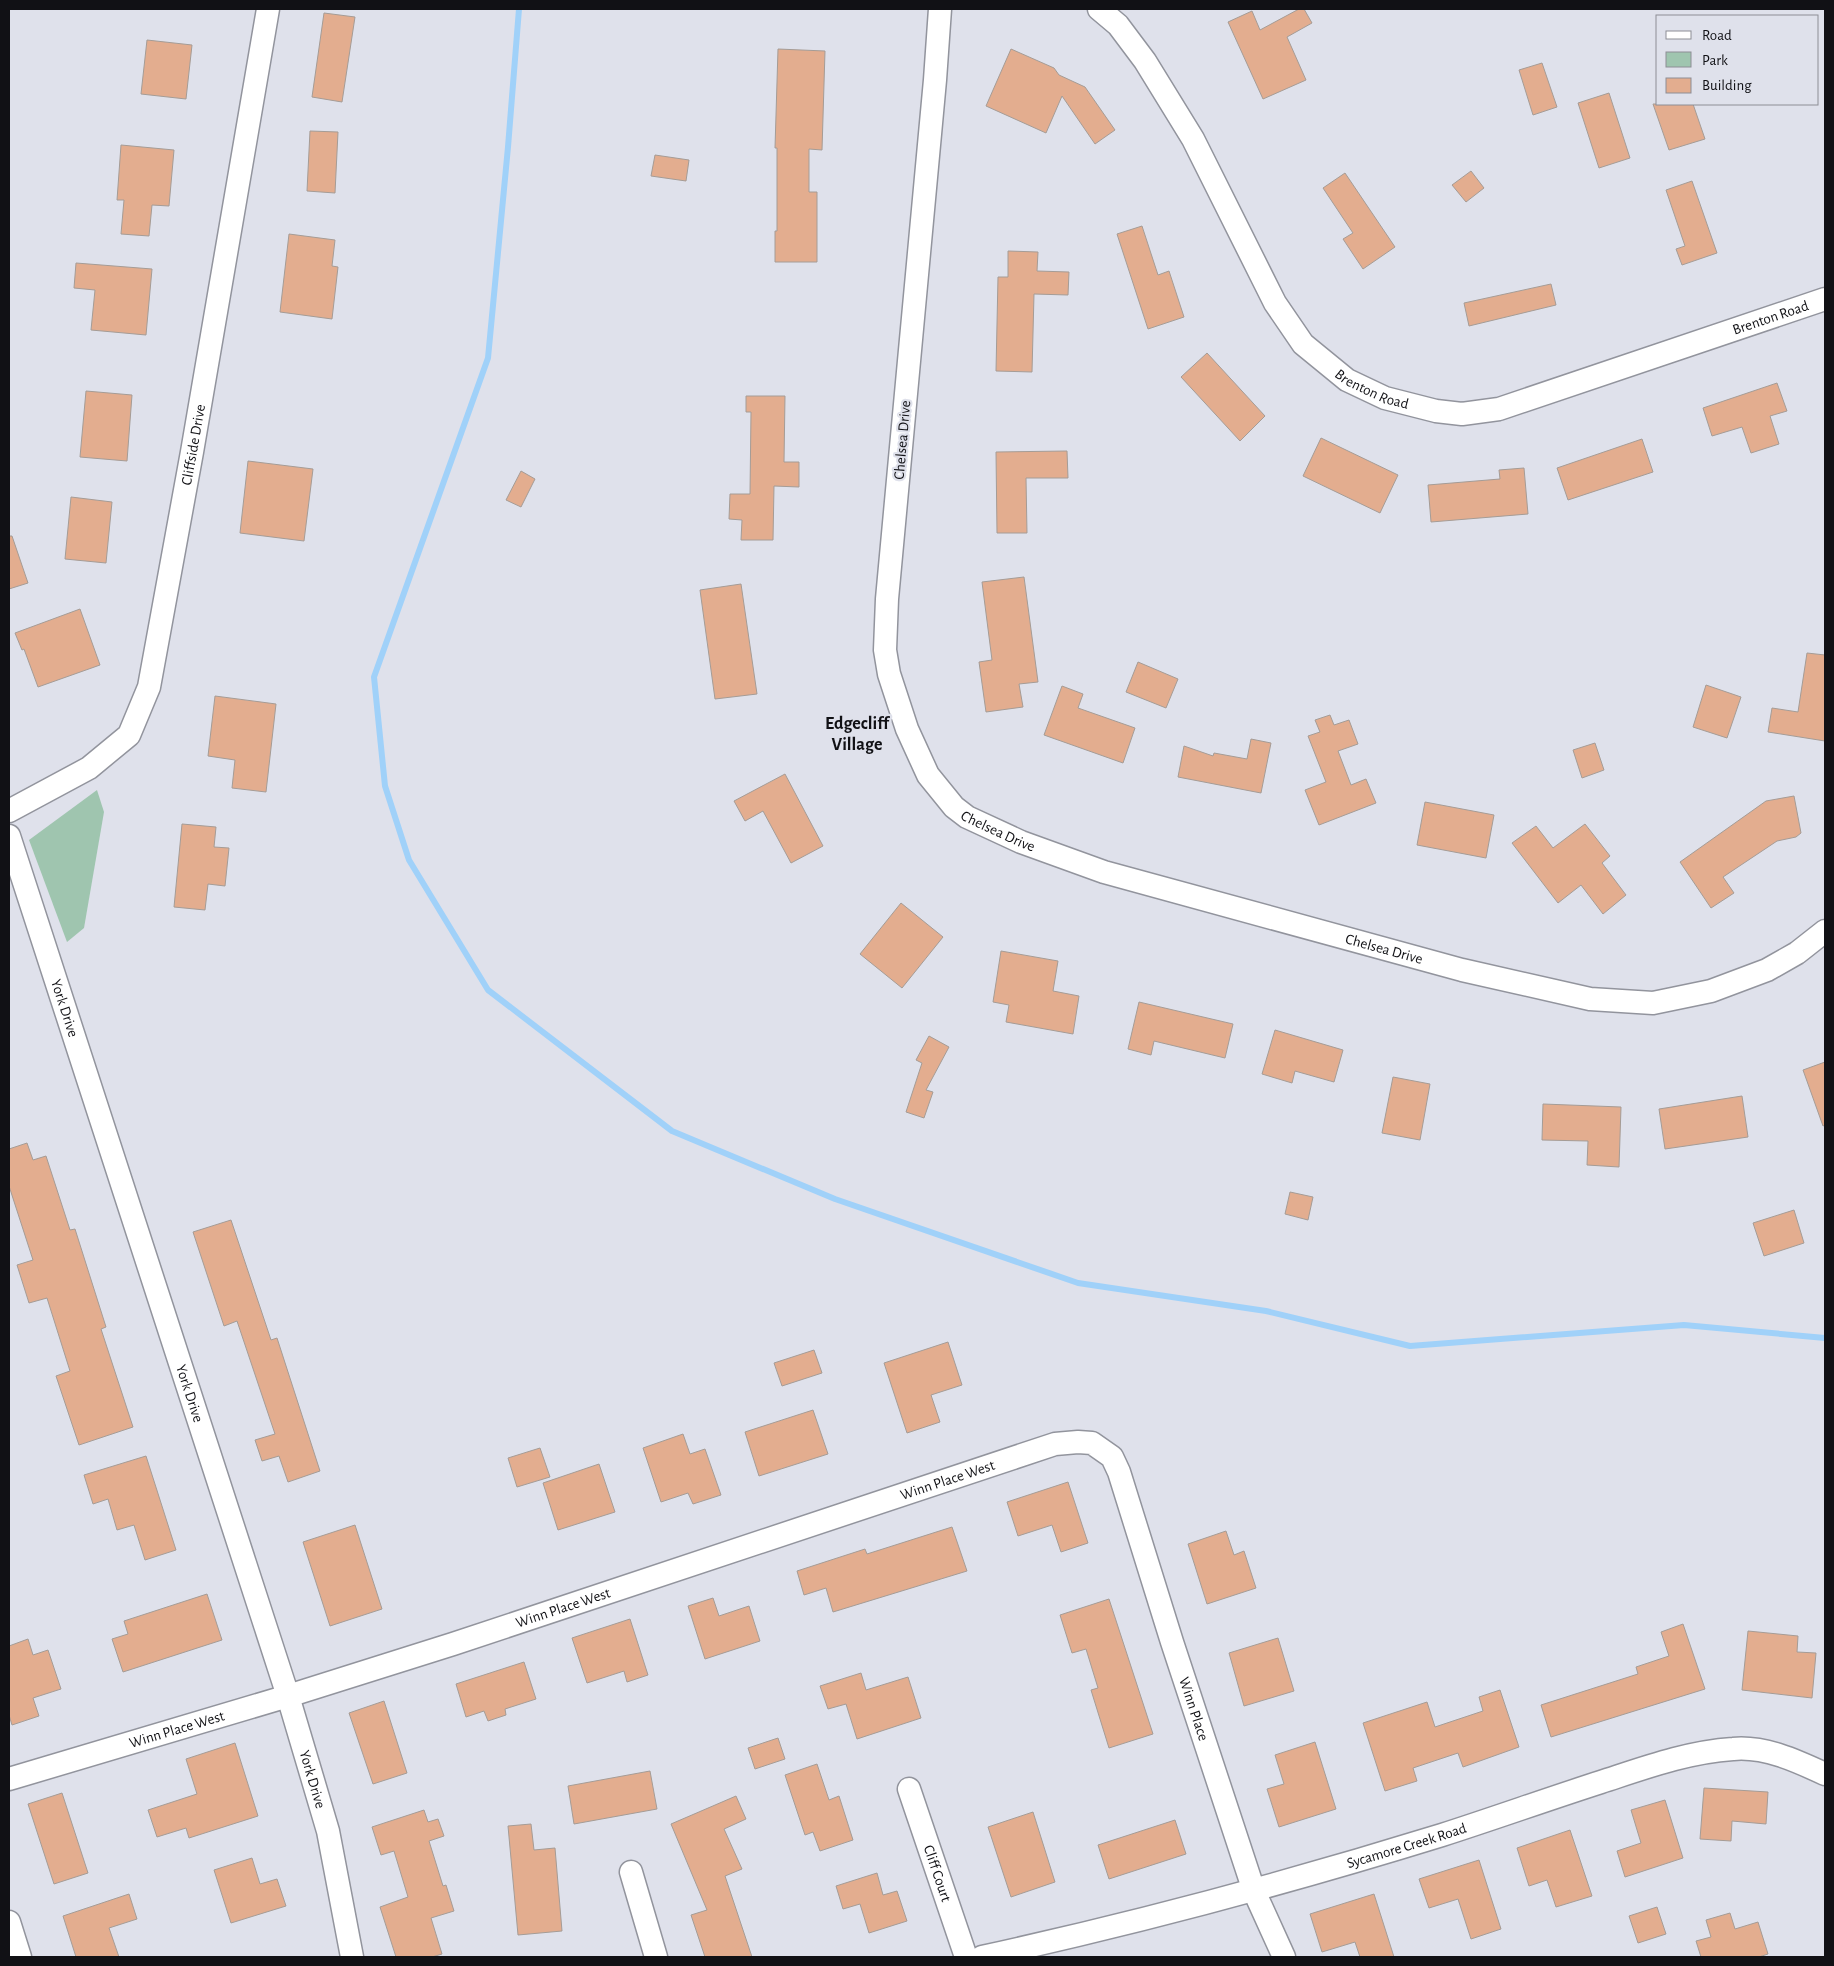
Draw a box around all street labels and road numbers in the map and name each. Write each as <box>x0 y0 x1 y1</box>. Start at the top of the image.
street label: Brenton Road <box>1731 298 1811 338</box>
street label: Brenton Road <box>1332 366 1411 412</box>
street label: Chelsea Drive <box>892 400 913 480</box>
street label: Cliffside Drive <box>179 403 208 486</box>
street label: Chelsea Drive <box>958 808 1037 854</box>
street label: Chelsea Drive <box>1344 931 1424 967</box>
street label: York Drive <box>48 978 81 1039</box>
street label: York Drive <box>173 1363 206 1424</box>
street label: Winn Place West <box>898 1458 997 1503</box>
street label: Winn Place West <box>514 1585 612 1631</box>
street label: Winn Place <box>1176 1675 1211 1743</box>
street label: Winn Place West <box>128 1708 226 1751</box>
street label: York Drive <box>297 1749 328 1810</box>
street label: Sycamore Creek Road <box>1345 1821 1469 1871</box>
street label: Cliff Court <box>921 1843 954 1904</box>

